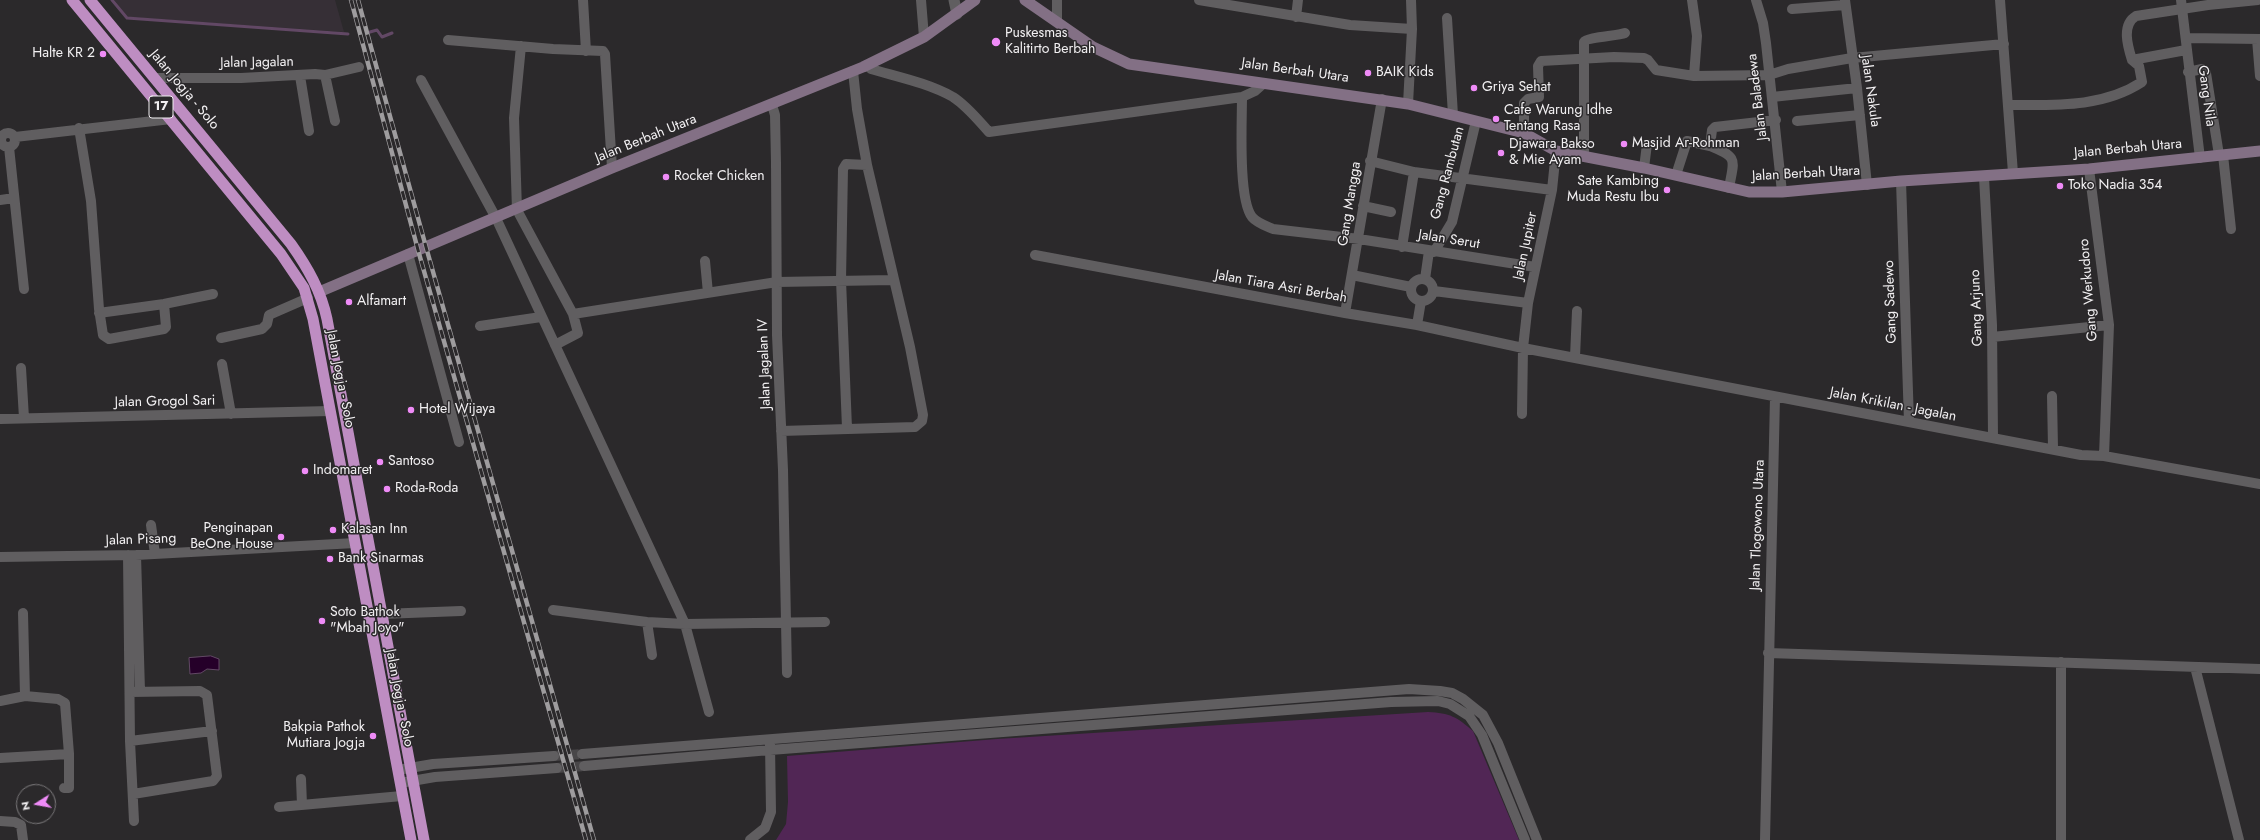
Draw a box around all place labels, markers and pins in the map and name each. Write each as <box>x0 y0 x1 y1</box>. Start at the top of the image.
place label: Puskesmas Kalitirto Berbah <box>1005 26 1095 58</box>
marker: Puskesmas Kalitirto Berbah <box>990 36 1002 48</box>
place label: Halte KR 2 <box>32 46 95 62</box>
marker: Halte KR 2 <box>98 49 108 59</box>
place label: BAIK Kids <box>1376 65 1434 81</box>
marker: BAIK Kids <box>1363 68 1373 78</box>
place label: Griya Sehat <box>1482 80 1551 96</box>
marker: Griya Sehat <box>1469 83 1479 93</box>
place label: Cafe Warung Idhe Tentang Rasa <box>1504 103 1613 136</box>
marker: Cafe Warung Idhe Tentang Rasa <box>1491 114 1501 124</box>
place label: Masjid Ar-Rohman <box>1632 136 1740 152</box>
place label: Djawara Bakso & Mie Ayam <box>1509 137 1595 170</box>
marker: Masjid Ar-Rohman <box>1619 139 1629 149</box>
marker: Djawara Bakso & Mie Ayam <box>1496 148 1506 158</box>
place label: Rocket Chicken <box>674 169 765 185</box>
marker: Rocket Chicken <box>661 172 671 182</box>
place label: Sate Kambing Muda Restu Ibu <box>1567 174 1659 206</box>
place label: Toko Nadia 354 <box>2068 178 2162 194</box>
marker: Toko Nadia 354 <box>2055 181 2065 191</box>
marker: Sate Kambing Muda Restu Ibu <box>1662 185 1672 195</box>
place label: Alfamart <box>357 294 406 310</box>
marker: Alfamart <box>344 297 354 307</box>
place label: Hotel Wijaya <box>419 402 495 418</box>
marker: Hotel Wijaya <box>406 405 416 415</box>
place label: Santoso <box>388 454 434 470</box>
marker: Santoso <box>375 457 385 467</box>
place label: Indomaret <box>313 463 372 479</box>
marker: Indomaret <box>300 466 310 476</box>
place label: Roda-Roda <box>395 481 458 497</box>
marker: Roda-Roda <box>382 484 392 494</box>
place label: Penginapan BeOne House <box>190 521 273 554</box>
place label: Kalasan Inn <box>341 522 408 538</box>
marker: Kalasan Inn <box>328 525 338 535</box>
marker: Penginapan BeOne House <box>276 532 286 542</box>
place label: Bank Sinarmas <box>338 551 424 567</box>
marker: Bank Sinarmas <box>325 554 335 564</box>
place label: Soto Bathok "Mbah Joyo" <box>330 605 405 638</box>
marker: Soto Bathok "Mbah Joyo" <box>317 616 327 626</box>
place label: Bakpia Pathok Mutiara Jogja <box>283 720 365 752</box>
marker: Bakpia Pathok Mutiara Jogja <box>368 731 378 741</box>

